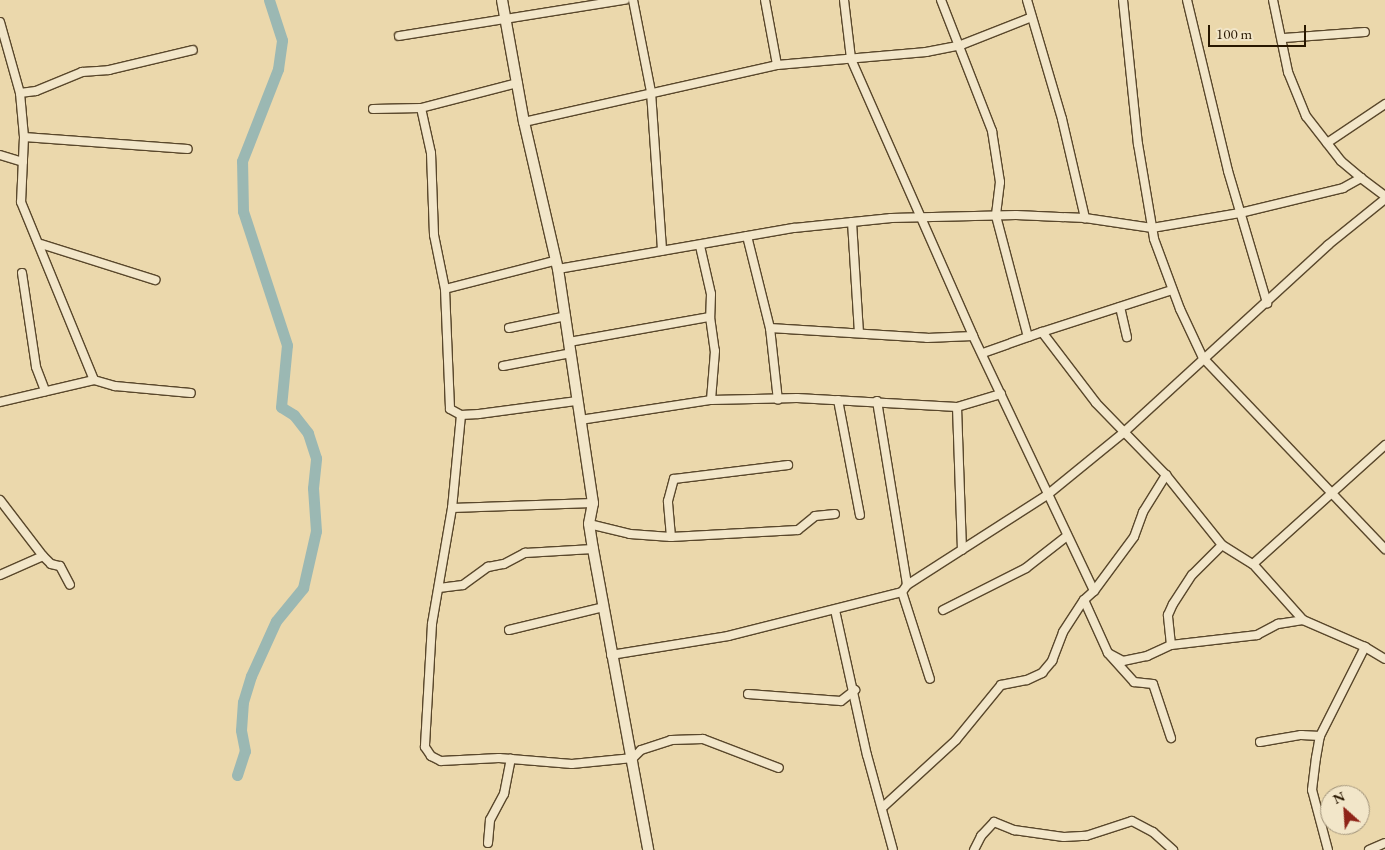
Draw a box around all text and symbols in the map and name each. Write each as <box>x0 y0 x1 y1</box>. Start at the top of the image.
scale bar <box>1210 15 1308 47</box>
text: 100 m <box>1216 24 1252 43</box>
north arrow <box>1320 785 1370 835</box>
text: N <box>1330 787 1348 808</box>

